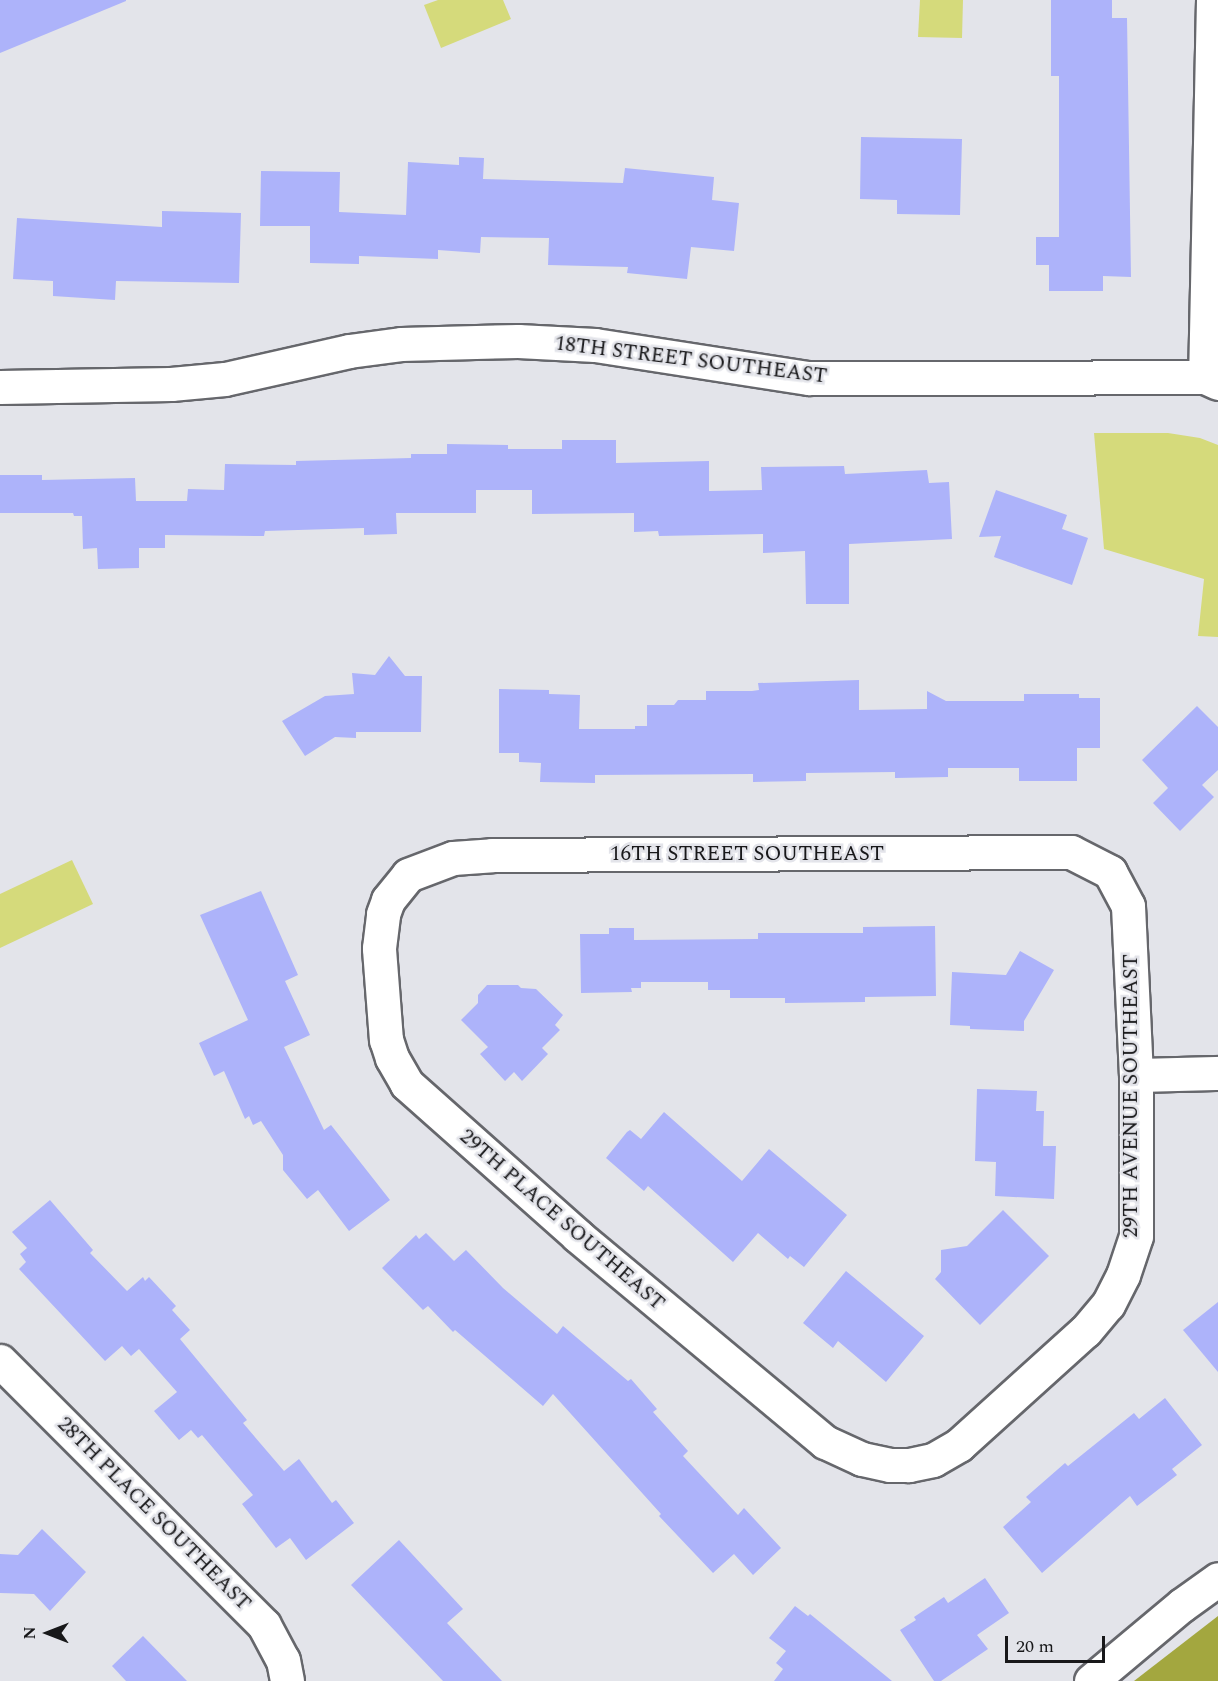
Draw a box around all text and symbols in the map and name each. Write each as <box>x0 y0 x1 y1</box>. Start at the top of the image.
street label: 18TH STREET SOUTHEAST <box>553 331 829 389</box>
street label: 16TH STREET SOUTHEAST <box>610 841 884 867</box>
street label: 29TH AVENUE SOUTHEAST <box>1118 954 1144 1238</box>
street label: 29TH PLACE SOUTHEAST <box>454 1124 670 1316</box>
street label: 28TH PLACE SOUTHEAST <box>52 1412 256 1616</box>
north arrow <box>18 1603 78 1663</box>
scale bar <box>1008 1624 1108 1662</box>
text: N <box>18 1626 42 1640</box>
text: 20 m <box>1016 1633 1054 1660</box>

